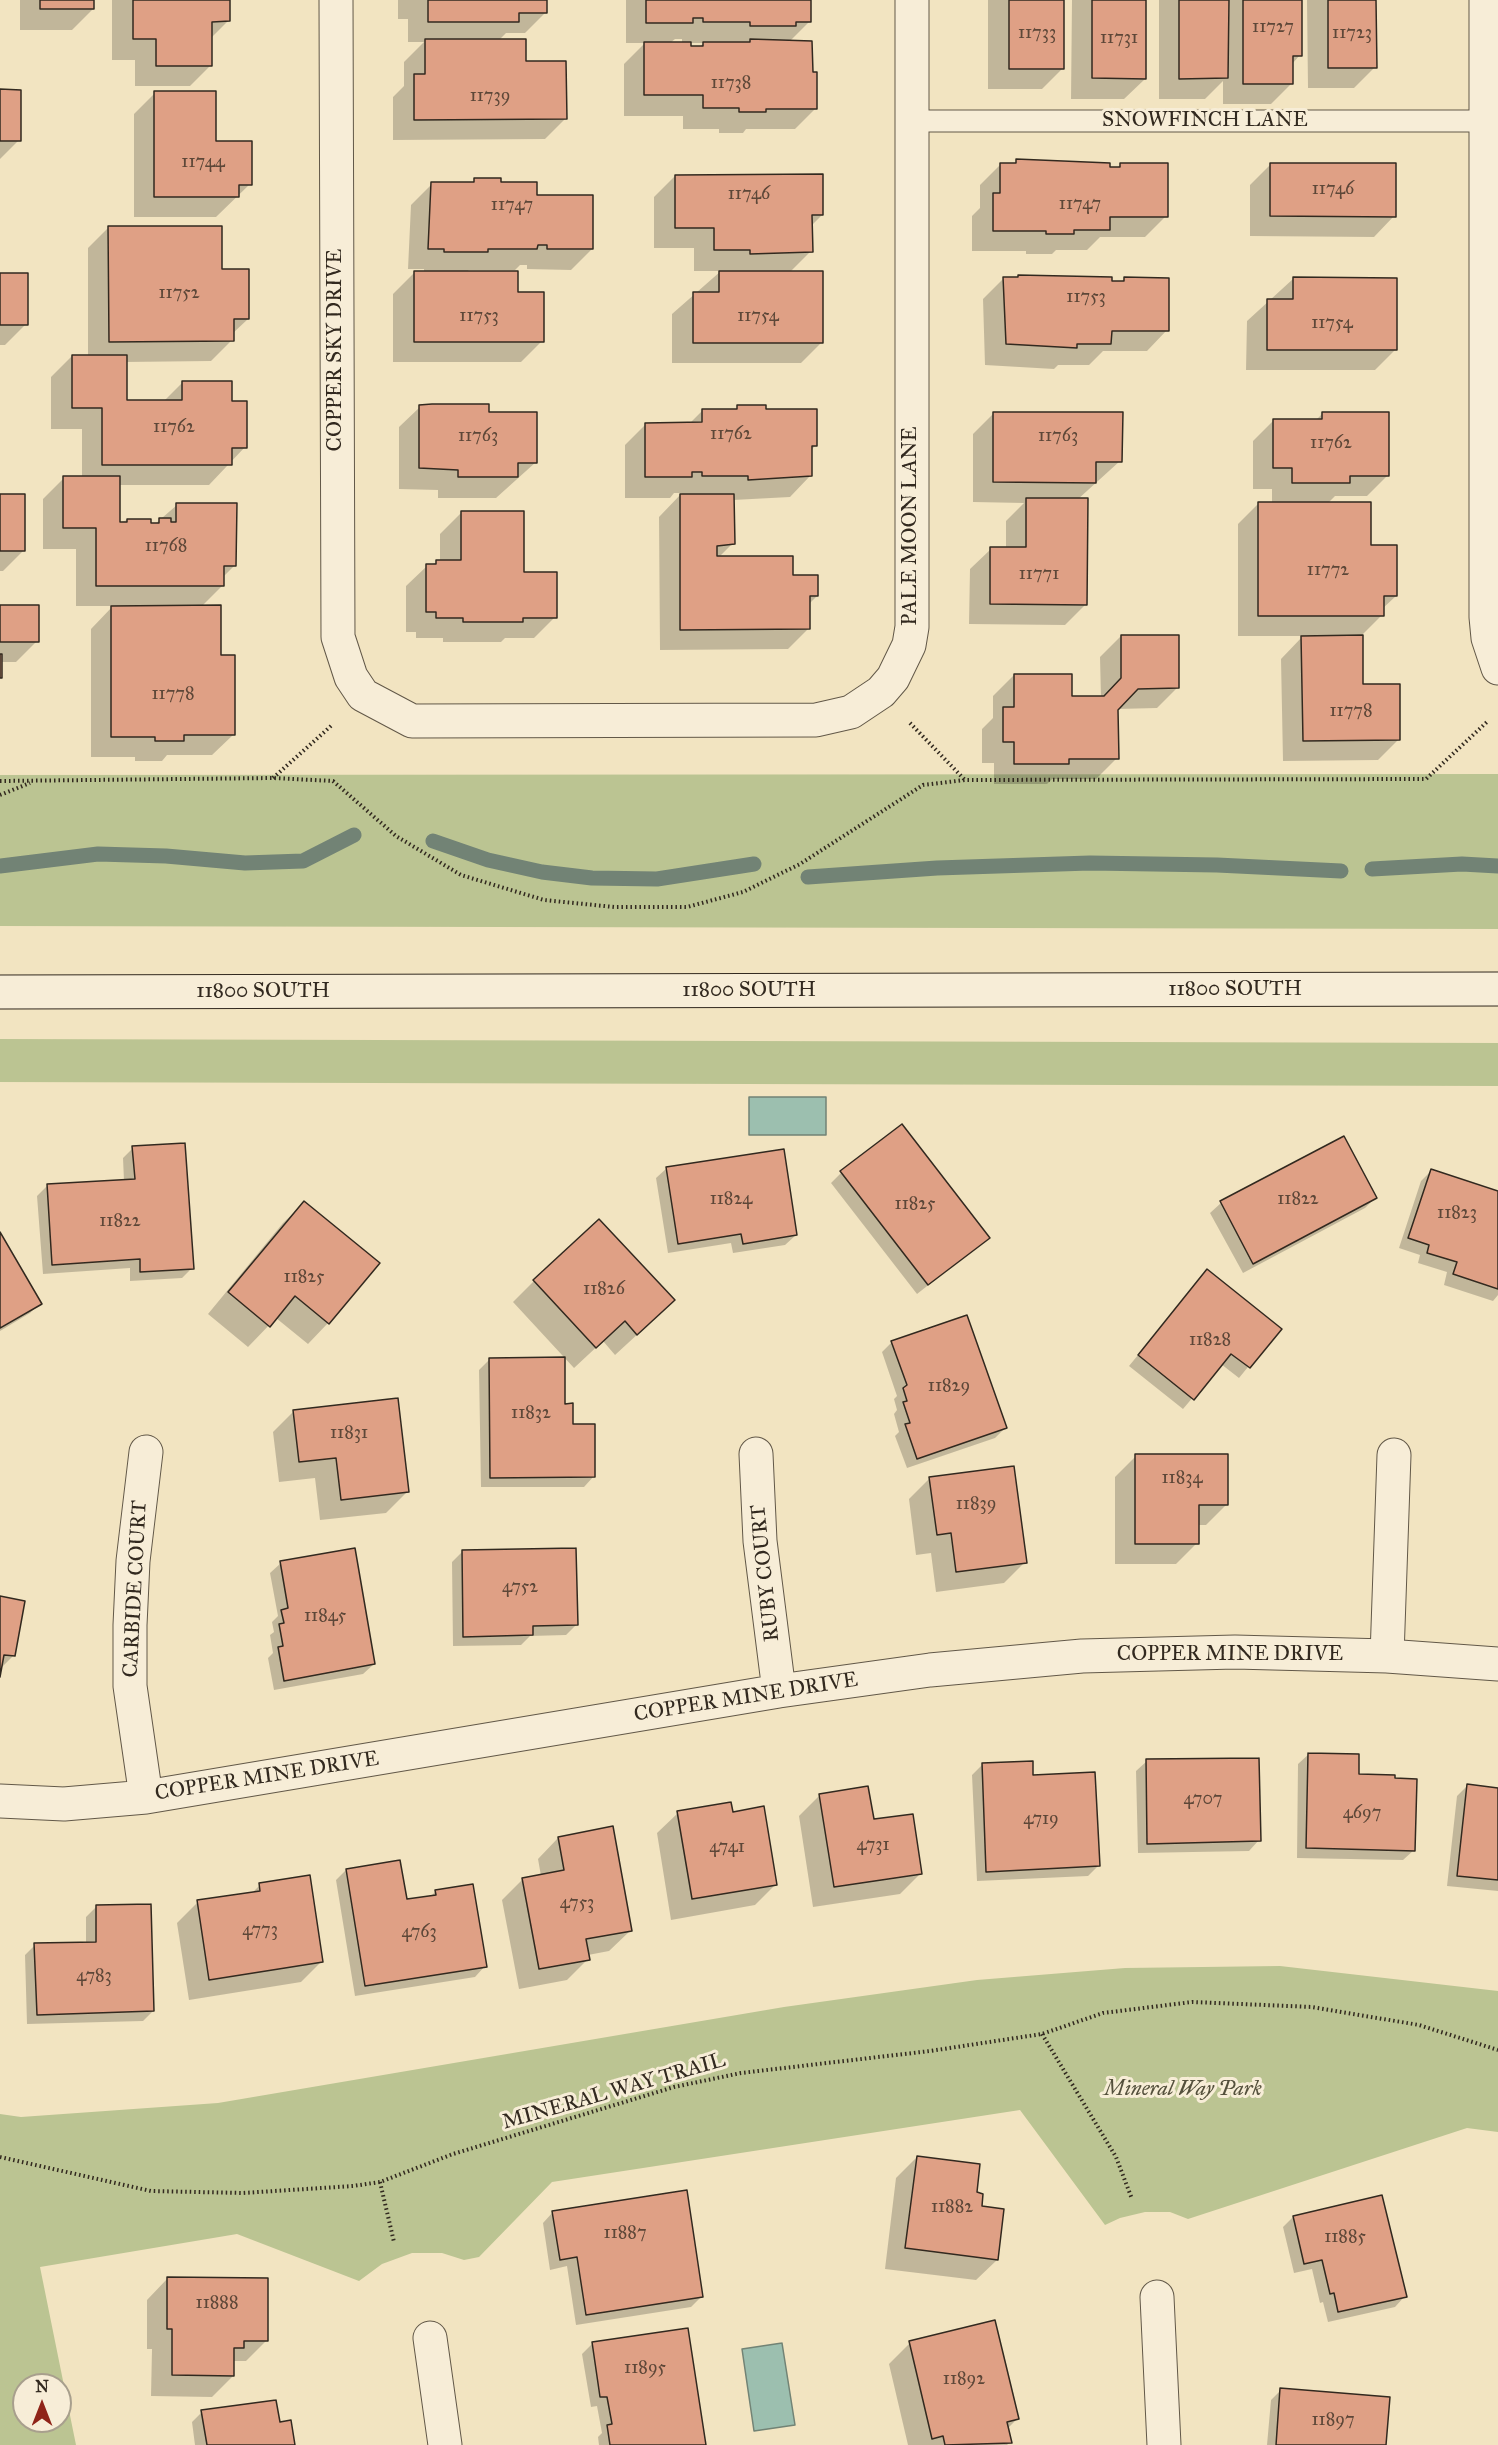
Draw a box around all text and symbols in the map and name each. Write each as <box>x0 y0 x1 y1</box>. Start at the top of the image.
house number: 11727 <box>1252 17 1294 39</box>
house number: 11733 <box>1018 23 1056 45</box>
house number: 11723 <box>1332 23 1372 45</box>
house number: 11731 <box>1100 28 1138 50</box>
house number: 11738 <box>711 73 751 95</box>
house number: 11739 <box>470 86 510 108</box>
street label: SNOWFINCH LANE <box>1102 108 1308 134</box>
house number: 11744 <box>181 152 225 174</box>
house number: 11746 <box>1312 179 1354 201</box>
house number: 11746 <box>728 184 770 206</box>
house number: 11747 <box>1059 194 1101 216</box>
house number: 11747 <box>491 195 533 217</box>
street label: COPPER SKY DRIVE <box>323 249 349 451</box>
house number: 11752 <box>158 283 200 305</box>
house number: 11753 <box>1066 287 1106 309</box>
house number: 11753 <box>459 306 499 328</box>
house number: 11754 <box>737 306 779 328</box>
house number: 11754 <box>1311 313 1353 335</box>
house number: 11762 <box>153 417 195 439</box>
house number: 11762 <box>710 424 752 446</box>
house number: 11763 <box>458 426 498 448</box>
street label: PALE MOON LANE <box>898 426 924 626</box>
house number: 11763 <box>1038 426 1078 448</box>
house number: 11762 <box>1310 433 1352 455</box>
house number: 11768 <box>145 536 187 558</box>
house number: 11772 <box>1307 560 1349 582</box>
house number: 11771 <box>1019 564 1059 586</box>
house number: 11778 <box>151 684 195 706</box>
house number: 11778 <box>1329 701 1373 723</box>
street label: 11800 SOUTH <box>1168 977 1302 1003</box>
street label: 11800 SOUTH <box>682 978 816 1004</box>
street label: 11800 SOUTH <box>196 979 330 1005</box>
house number: 11824 <box>710 1189 752 1211</box>
house number: 11822 <box>1277 1189 1319 1211</box>
house number: 11825 <box>895 1194 935 1216</box>
house number: 11823 <box>1437 1203 1477 1225</box>
house number: 11822 <box>99 1211 141 1233</box>
house number: 11825 <box>284 1267 324 1289</box>
house number: 11826 <box>583 1279 625 1301</box>
house number: 11828 <box>1189 1330 1231 1352</box>
house number: 11829 <box>928 1376 970 1398</box>
house number: 11832 <box>511 1403 551 1425</box>
house number: 11831 <box>330 1423 368 1445</box>
house number: 11834 <box>1161 1468 1203 1490</box>
house number: 11839 <box>956 1494 996 1516</box>
street label: CARBIDE COURT <box>119 1500 153 1678</box>
street label: RUBY COURT <box>746 1503 786 1643</box>
house number: 4752 <box>502 1577 538 1599</box>
house number: 11845 <box>304 1606 346 1628</box>
street label: COPPER MINE DRIVE <box>1117 1642 1343 1668</box>
street label: COPPER MINE DRIVE <box>632 1668 860 1728</box>
street label: COPPER MINE DRIVE <box>153 1747 381 1807</box>
house number: 4707 <box>1184 1789 1222 1811</box>
house number: 4697 <box>1343 1803 1381 1825</box>
house number: 4719 <box>1023 1809 1059 1831</box>
house number: 4731 <box>856 1835 890 1857</box>
house number: 4741 <box>709 1837 745 1859</box>
house number: 4753 <box>560 1893 594 1915</box>
house number: 4773 <box>242 1920 278 1942</box>
house number: 4763 <box>401 1922 437 1944</box>
house number: 4783 <box>76 1966 112 1988</box>
street label: MINERAL WAY TRAIL <box>500 2048 728 2136</box>
park label: Mineral Way Park <box>1104 2077 1262 2103</box>
house number: 11882 <box>931 2197 973 2219</box>
house number: 11887 <box>604 2223 646 2245</box>
house number: 11885 <box>1324 2227 1366 2249</box>
house number: 11888 <box>196 2293 238 2315</box>
house number: 11895 <box>624 2358 666 2380</box>
house number: 11892 <box>943 2369 985 2391</box>
north arrow <box>12 2373 72 2433</box>
text: N <box>35 2377 49 2396</box>
house number: 11897 <box>1311 2410 1355 2432</box>

